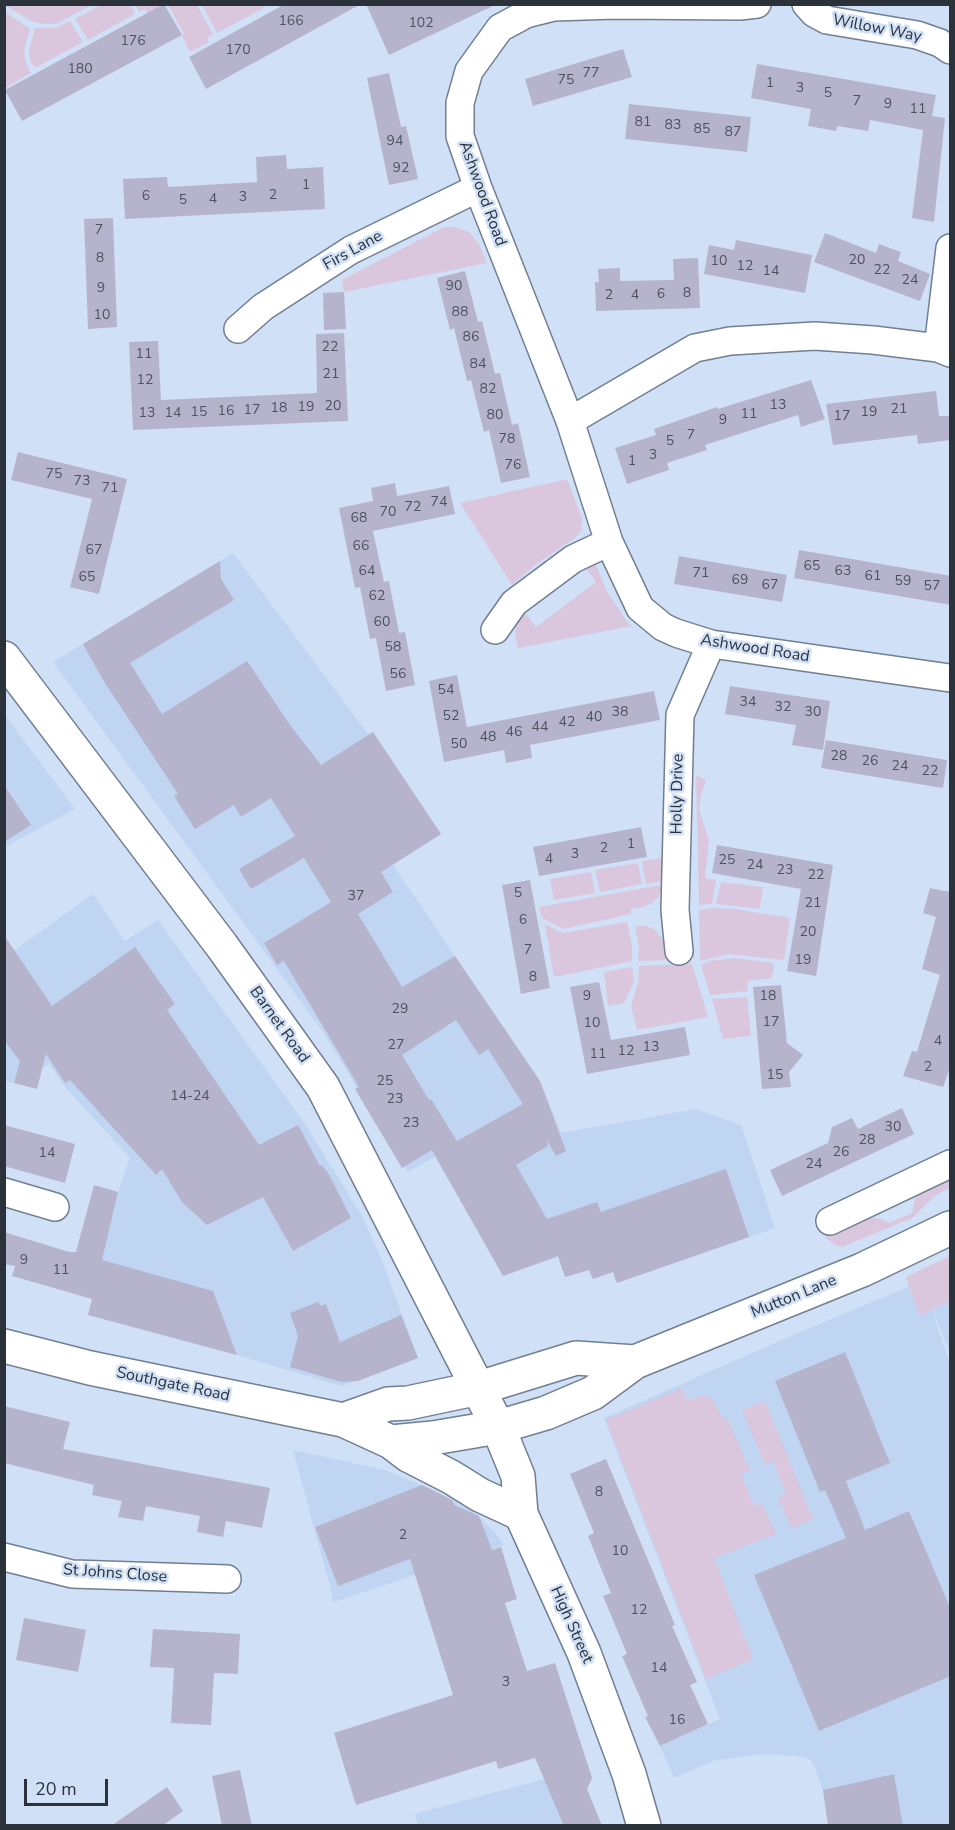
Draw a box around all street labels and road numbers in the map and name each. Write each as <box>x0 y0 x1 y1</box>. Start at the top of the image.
street label: Willow Way <box>831 11 923 47</box>
street label: Ashwood Road <box>454 139 510 249</box>
street label: Firs Lane <box>320 227 386 275</box>
street label: Ashwood Road <box>699 631 811 667</box>
street label: Holly Drive <box>668 754 688 834</box>
street label: Barnet Road <box>245 983 313 1067</box>
street label: Mutton Lane <box>748 1271 840 1323</box>
street label: Southgate Road <box>114 1364 232 1406</box>
street label: St Johns Close <box>62 1561 168 1587</box>
street label: High Street <box>546 1584 596 1666</box>

